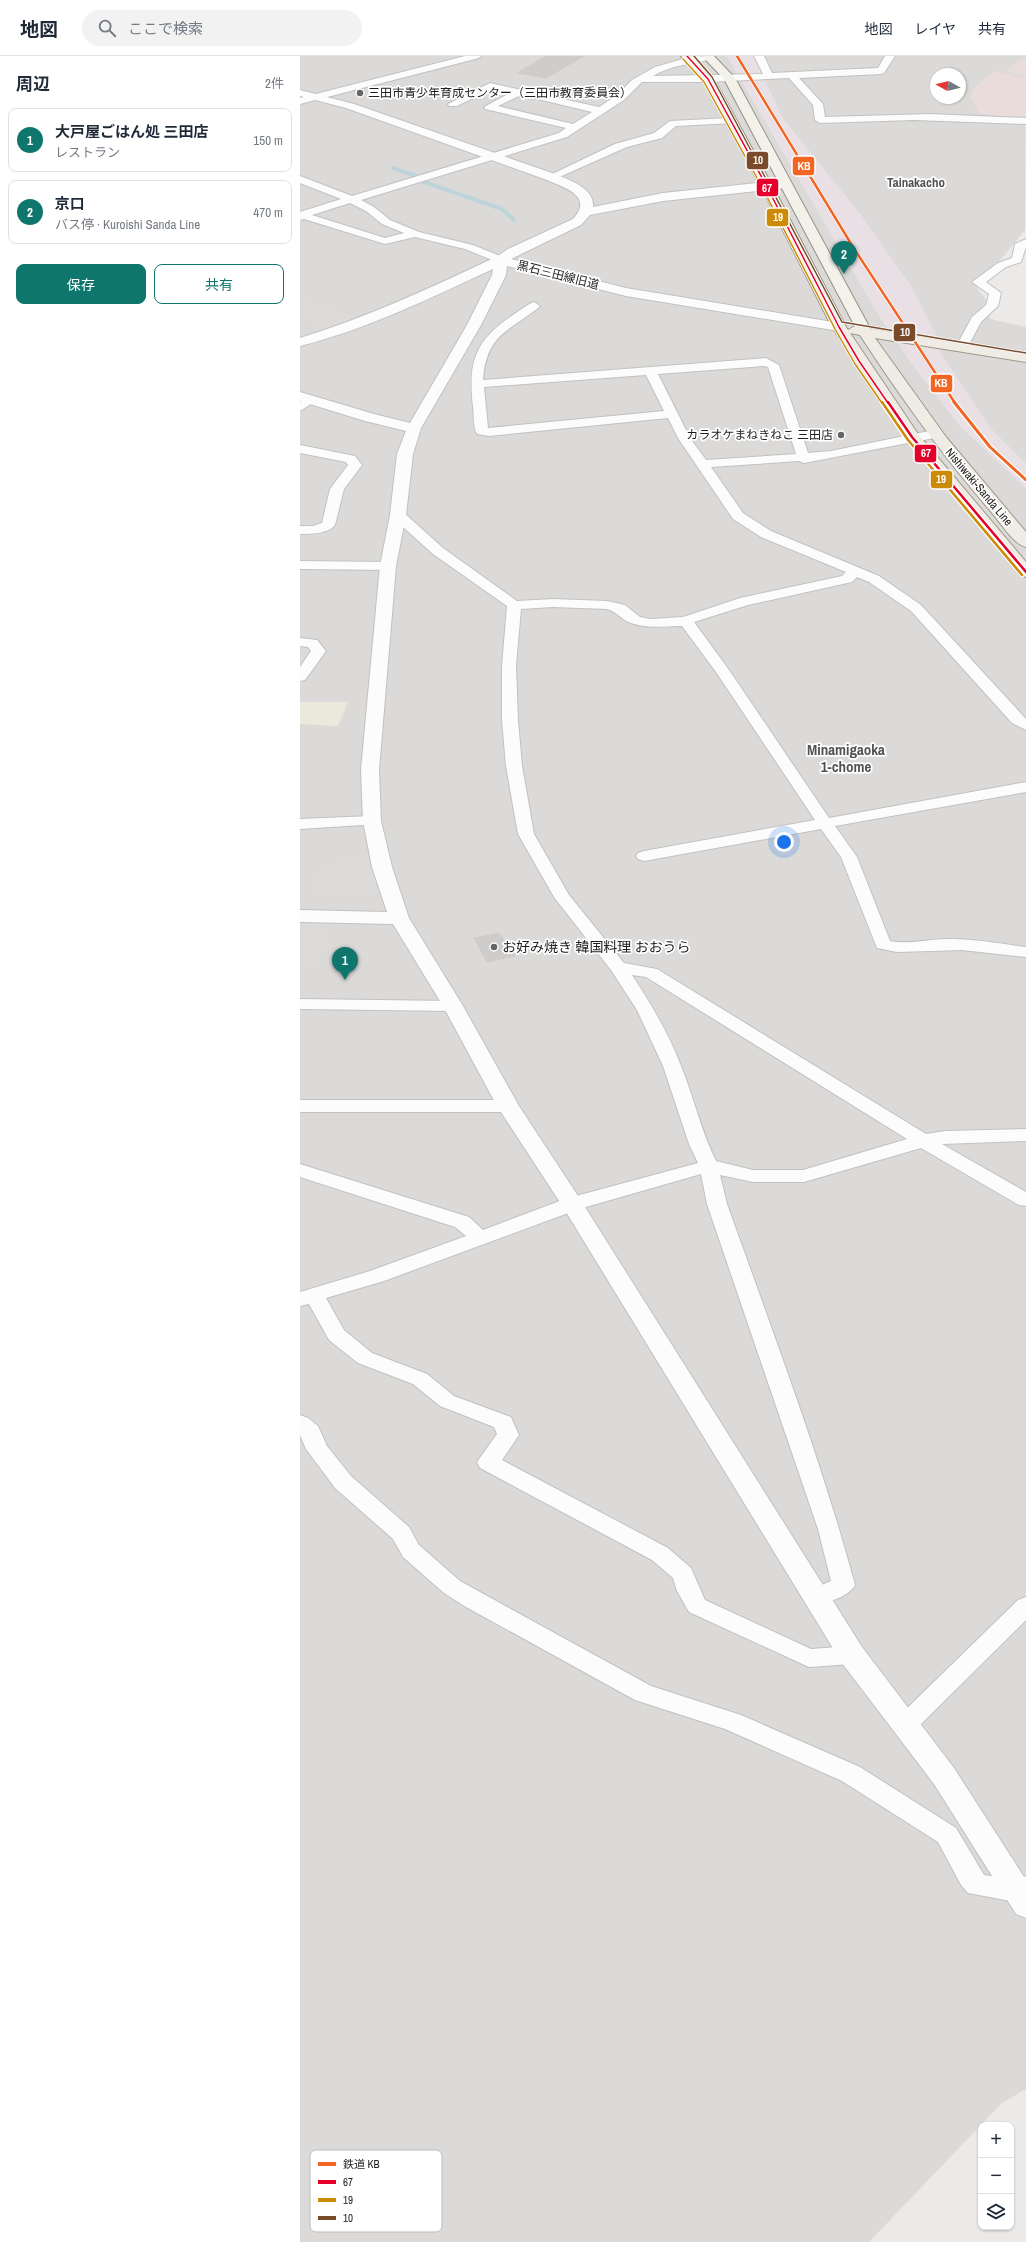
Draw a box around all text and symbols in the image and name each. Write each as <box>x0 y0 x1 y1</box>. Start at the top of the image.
search box <box>82 10 362 46</box>
text: 地図 <box>20 16 58 42</box>
icon: search <box>96 17 118 39</box>
text: ここで検索 <box>128 18 203 39</box>
text: 地図 <box>864 20 892 38</box>
text: レイヤ <box>914 20 956 38</box>
text: 共有 <box>978 20 1006 38</box>
north arrow <box>930 68 966 104</box>
text: 周辺 <box>16 72 50 95</box>
text: 2件 <box>265 75 284 92</box>
place label: 三田市青少年育成センター（三田市教育委員会） <box>368 85 632 101</box>
marker: 三田市青少年育成センター（三田市教育委員会） <box>355 88 365 98</box>
text: 大戸屋ごはん処 三田店 <box>55 121 208 142</box>
text: 1 <box>27 132 33 149</box>
text: 150 m <box>253 132 283 149</box>
text: レストラン <box>55 144 120 161</box>
line badge: 10 <box>746 151 769 170</box>
text: 10 <box>753 153 763 167</box>
line badge: KB <box>792 156 815 176</box>
text: KB <box>797 159 811 173</box>
district label: Tainakacho <box>887 174 945 191</box>
line badge: 67 <box>756 178 779 197</box>
text: 67 <box>762 181 772 195</box>
text: 京口 <box>55 193 85 214</box>
text: 2 <box>27 204 33 221</box>
text: 470 m <box>253 204 283 221</box>
line badge: 19 <box>766 208 789 227</box>
text: 19 <box>773 210 783 224</box>
text: バス停 · Kuroishi Sanda Line <box>55 216 200 233</box>
pin: 2 <box>831 241 857 274</box>
street label: 黒石三田線旧道 <box>515 257 601 293</box>
button: 保存 <box>16 264 146 304</box>
button: 共有 <box>154 264 284 304</box>
line badge: 10 <box>893 323 916 342</box>
text: 10 <box>900 325 910 339</box>
line badge: KB <box>930 374 953 393</box>
text: KB <box>934 376 948 390</box>
place label: カラオケまねきねこ 三田店 <box>686 427 833 443</box>
marker: カラオケまねきねこ 三田店 <box>836 430 846 440</box>
line badge: 67 <box>914 444 937 463</box>
street label: Nishiwaki-Sanda Line <box>942 445 1016 529</box>
text: 67 <box>921 446 931 460</box>
line badge: 19 <box>930 470 953 489</box>
text: 19 <box>936 472 946 486</box>
district label: Minamigaoka 1-chome <box>807 739 885 777</box>
your location <box>774 832 794 852</box>
place label: お好み焼き 韓国料理 おおうら <box>502 938 690 956</box>
marker: お好み焼き 韓国料理 おおうら <box>489 942 499 952</box>
pin: 1 <box>332 947 358 980</box>
map controls <box>978 2122 1014 2230</box>
button: + <box>978 2122 1014 2158</box>
legend <box>310 2150 442 2232</box>
text: 鉄道 KB <box>343 2157 380 2171</box>
button: − <box>978 2158 1014 2194</box>
text: 67 <box>343 2175 353 2189</box>
text: 19 <box>343 2193 353 2207</box>
button: layers <box>978 2194 1014 2230</box>
text: 10 <box>343 2211 353 2225</box>

